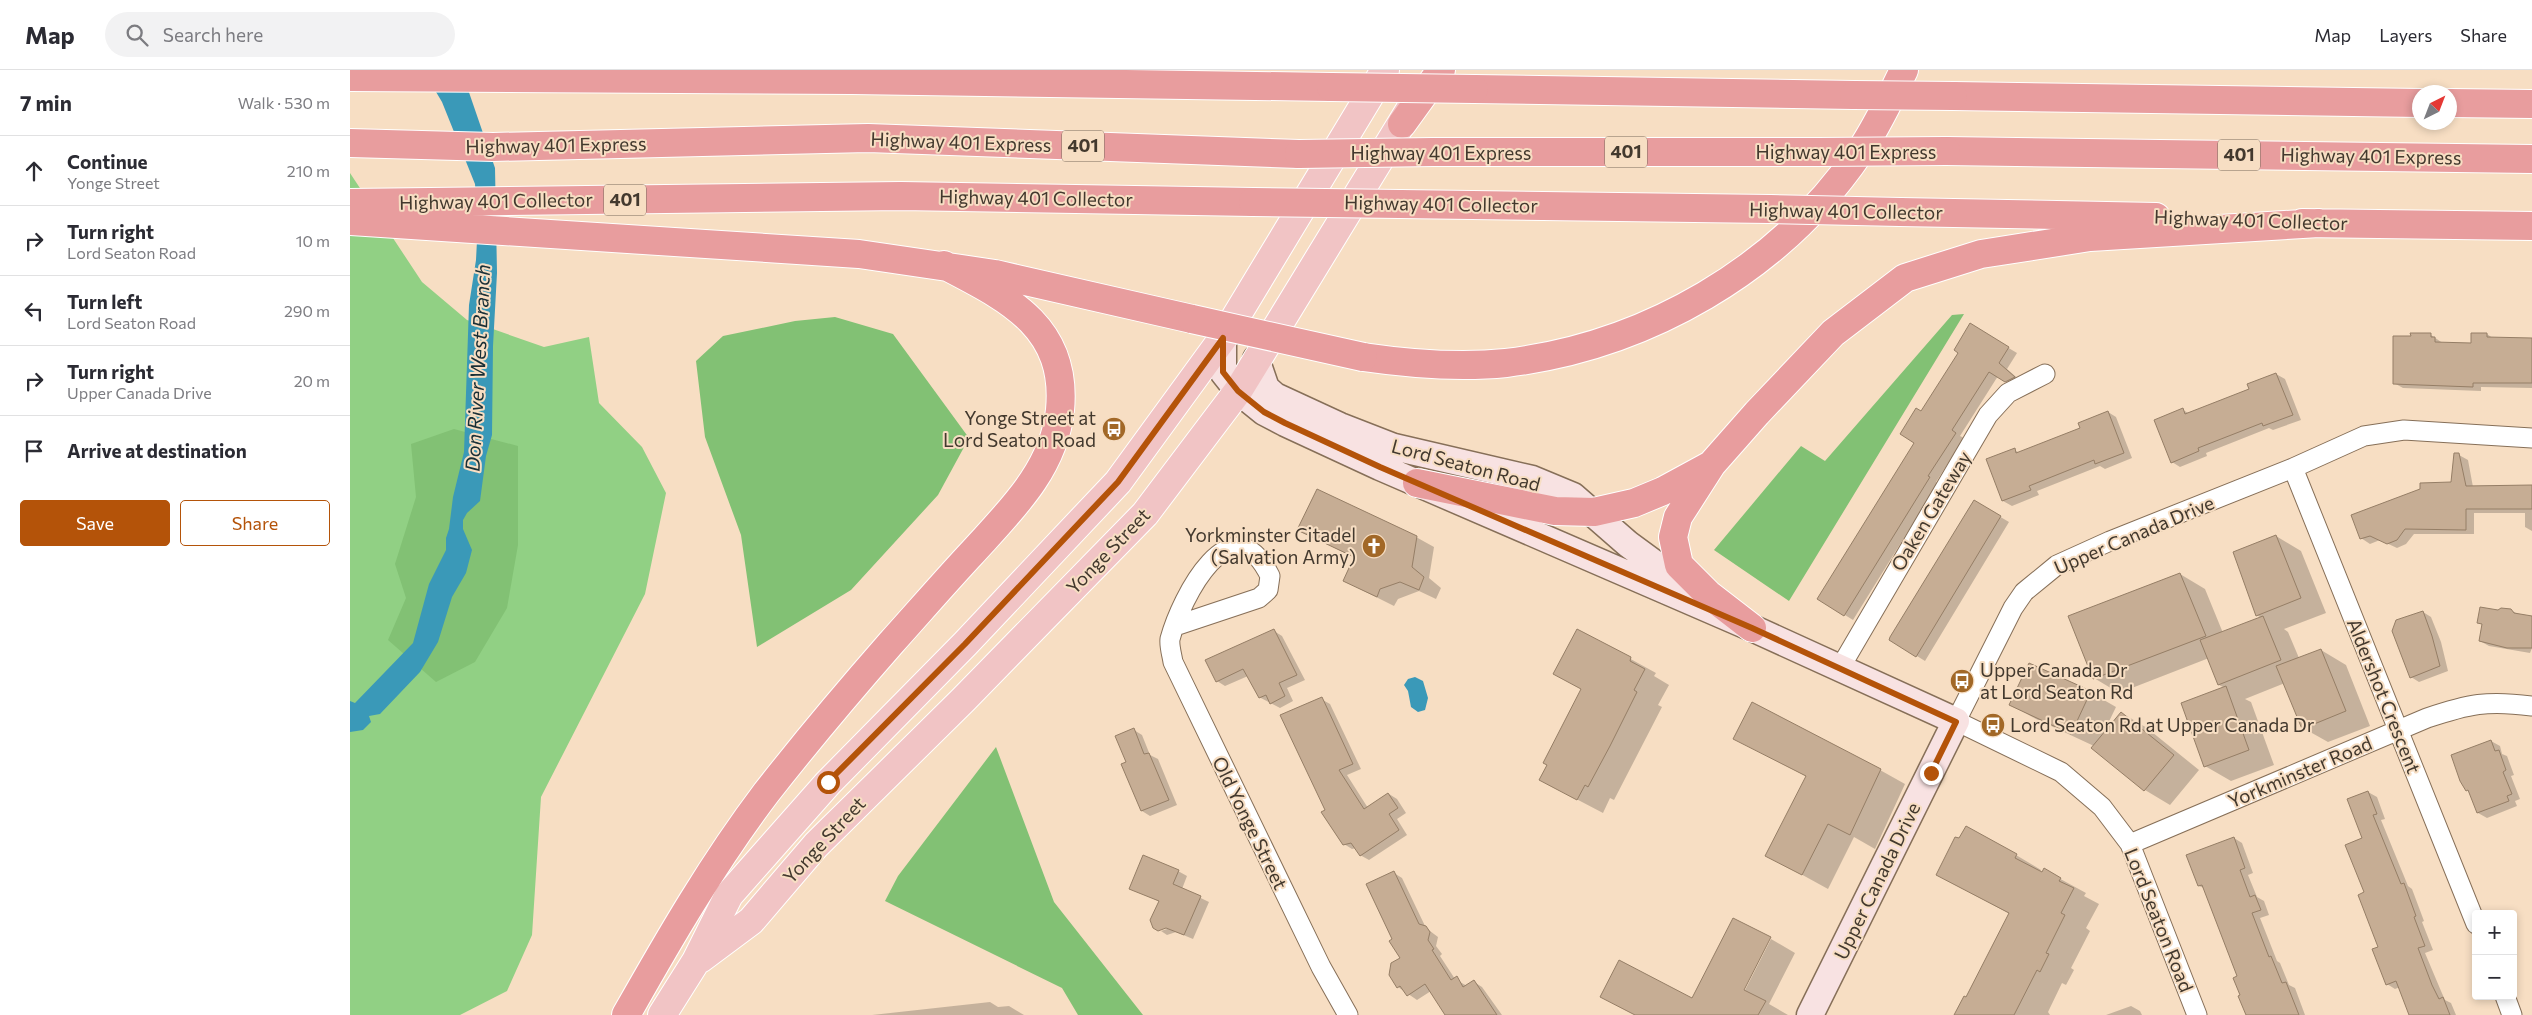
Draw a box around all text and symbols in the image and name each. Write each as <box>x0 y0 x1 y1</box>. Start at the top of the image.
search box <box>105 12 455 57</box>
text: Map <box>25 20 75 49</box>
icon: search <box>123 21 151 49</box>
text: Search here <box>163 23 263 46</box>
text: Map <box>2314 24 2351 46</box>
text: Layers <box>2379 24 2432 46</box>
text: Share <box>2460 24 2507 46</box>
north arrow <box>2412 85 2457 130</box>
text: 7 min <box>20 90 72 115</box>
text: Walk · 530 m <box>238 93 330 112</box>
street label: Highway 401 Express <box>870 127 1052 156</box>
road number: 401 <box>1062 130 1104 162</box>
street label: Highway 401 Express <box>465 131 647 158</box>
road number: 401 <box>1605 136 1647 168</box>
street label: Highway 401 Express <box>1755 140 1937 163</box>
road number: 401 <box>2218 140 2260 170</box>
street label: Highway 401 Express <box>1350 141 1532 164</box>
street label: Highway 401 Express <box>2280 142 2462 169</box>
text: Continue <box>67 150 147 173</box>
icon: ahead <box>20 157 48 185</box>
text: 210 m <box>287 161 330 180</box>
text: Yonge Street <box>67 173 160 192</box>
road number: 401 <box>604 184 646 216</box>
street label: Highway 401 Collector <box>939 184 1134 211</box>
street label: Highway 401 Collector <box>399 187 594 214</box>
street label: Highway 401 Collector <box>1344 190 1539 217</box>
street label: Highway 401 Collector <box>1749 197 1944 224</box>
street label: Highway 401 Collector <box>2154 205 2349 234</box>
text: Turn right <box>67 220 154 243</box>
icon: right <box>20 227 48 255</box>
text: 10 m <box>296 231 330 250</box>
text: Lord Seaton Road <box>67 243 196 262</box>
water label: Don River West Branch <box>460 264 494 472</box>
text: Turn left <box>67 290 142 313</box>
icon: left <box>20 297 48 325</box>
text: 290 m <box>284 301 330 320</box>
text: Lord Seaton Road <box>67 313 196 332</box>
text: Turn right <box>67 360 154 383</box>
icon: right <box>20 367 48 395</box>
text: 20 m <box>294 371 330 390</box>
text: Upper Canada Drive <box>67 383 212 402</box>
place label: Yonge Street at Lord Seaton Road <box>943 406 1096 451</box>
bus stop icon: Yonge Street at Lord Seaton Road <box>1101 416 1127 442</box>
street label: Lord Seaton Road <box>1389 434 1543 495</box>
icon: arrive <box>20 437 48 465</box>
text: Arrive at destination <box>67 439 247 462</box>
street label: Oaken Gateway <box>1886 447 1975 575</box>
street label: Upper Canada Drive <box>2050 490 2217 579</box>
button: Save <box>20 500 170 546</box>
button: Share <box>180 500 330 546</box>
street label: Yonge Street <box>1061 503 1154 598</box>
place label: Yorkminster Citadel (Salvation Army) <box>1185 523 1356 568</box>
church icon: Yorkminster Citadel (Salvation Army) <box>1361 533 1387 559</box>
street label: Aldershot Crescent <box>2343 615 2426 777</box>
place label: Upper Canada Dr at Lord Seaton Rd <box>1980 658 2133 703</box>
bus stop icon: Upper Canada Dr at Lord Seaton Rd <box>1949 668 1975 694</box>
bus stop icon: Lord Seaton Rd at Upper Canada Dr <box>1980 712 2006 738</box>
place label: Lord Seaton Rd at Upper Canada Dr <box>2010 713 2315 736</box>
street label: Yorkminster Road <box>2224 731 2375 812</box>
street label: Old Yonge Street <box>1208 752 1293 893</box>
route end <box>1920 762 1943 785</box>
route start <box>817 771 840 794</box>
street label: Yonge Street <box>778 791 870 888</box>
street label: Upper Canada Drive <box>1829 799 1925 963</box>
street label: Lord Seaton Road <box>2120 845 2199 995</box>
map controls <box>2472 910 2517 1000</box>
button: + <box>2472 910 2517 955</box>
button: − <box>2472 955 2517 1000</box>

